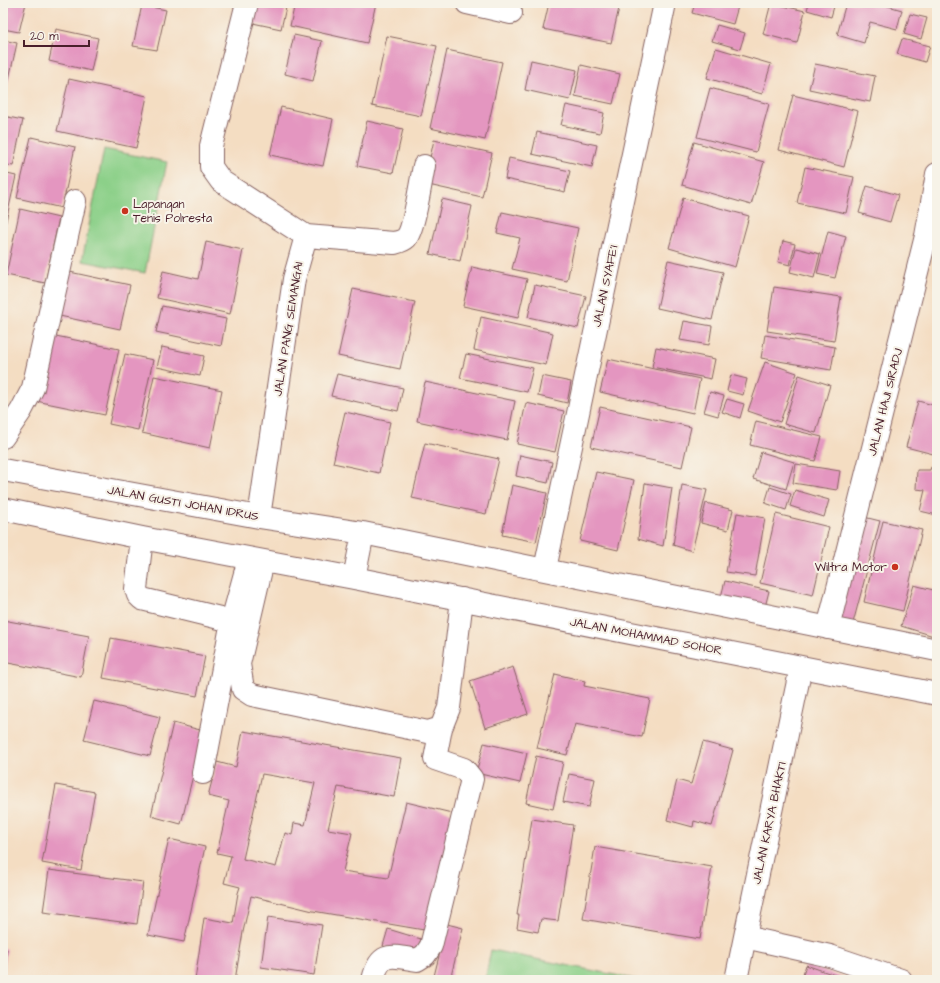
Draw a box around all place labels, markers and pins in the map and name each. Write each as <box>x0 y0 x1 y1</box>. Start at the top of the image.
place label: Lapangan Tenis Polresta <box>133 196 212 227</box>
marker: Lapangan Tenis Polresta <box>120 206 130 216</box>
place label: Wiltra Motor <box>815 559 887 576</box>
marker: Wiltra Motor <box>890 562 900 572</box>

